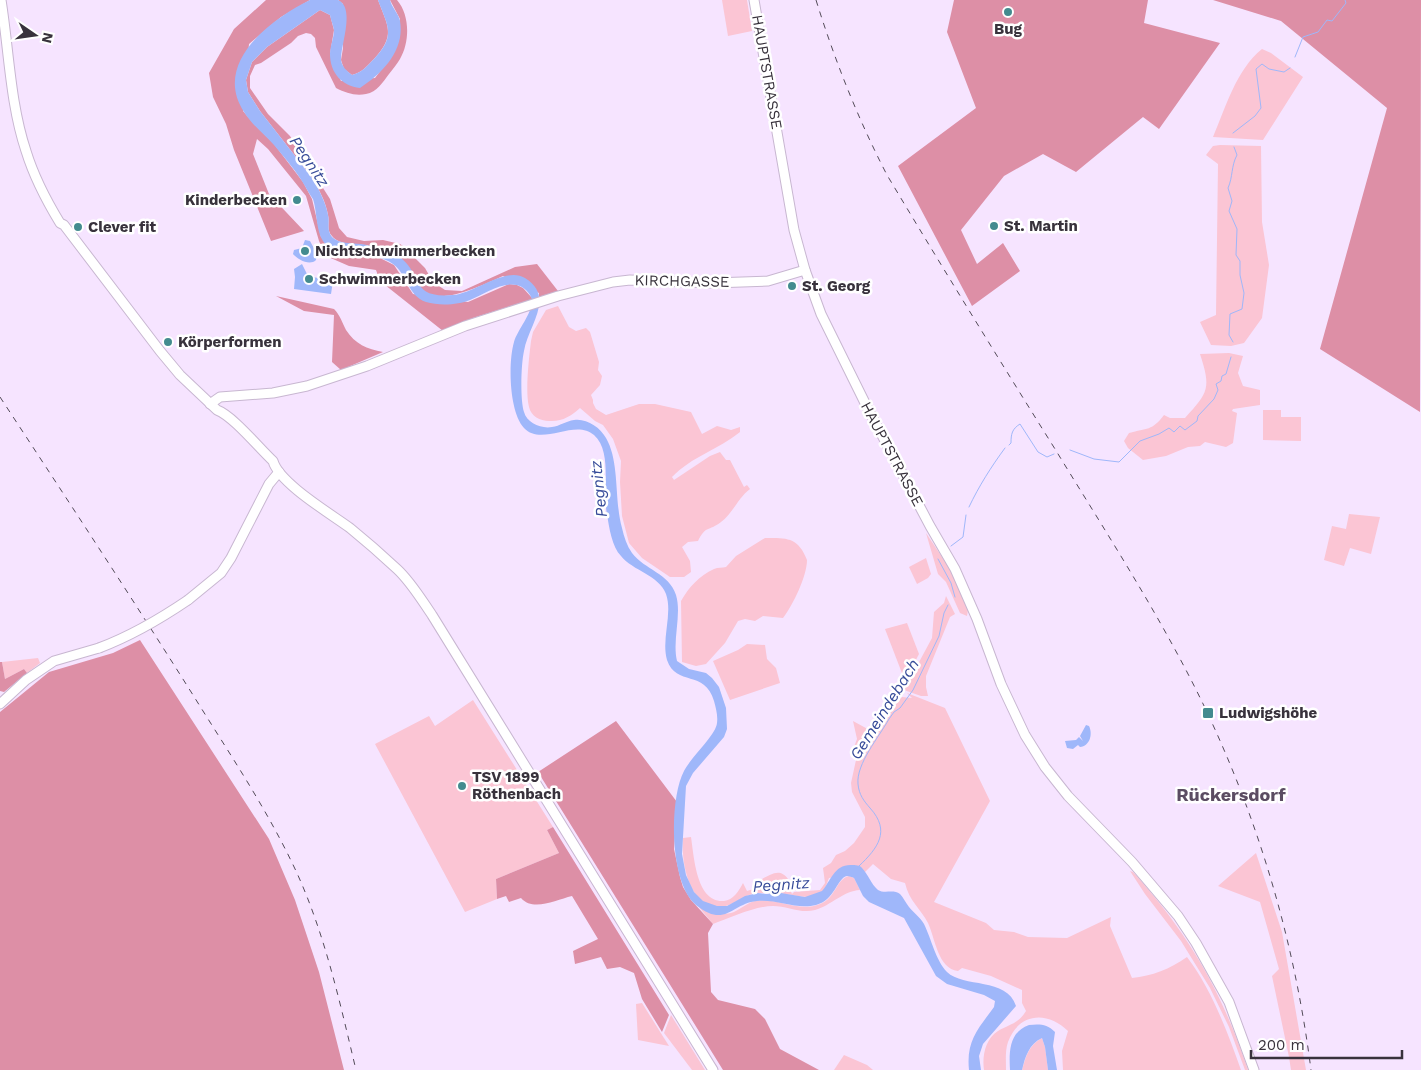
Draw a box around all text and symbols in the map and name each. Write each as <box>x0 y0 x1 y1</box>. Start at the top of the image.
marker: Bug <box>1002 6 1014 18</box>
north arrow <box>10 10 60 60</box>
street label: HAUPTSTRASSE <box>748 13 786 131</box>
place label: Bug <box>994 20 1023 38</box>
text: N <box>39 31 57 45</box>
water label: Pegnitz <box>286 132 334 191</box>
place label: Kinderbecken <box>185 191 287 209</box>
marker: Kinderbecken <box>291 194 303 206</box>
place label: St. Martin <box>1004 217 1078 235</box>
place label: Clever fit <box>88 218 157 236</box>
marker: St. Martin <box>988 220 1000 232</box>
marker: Clever fit <box>72 221 84 233</box>
place label: Nichtschwimmerbecken <box>315 242 495 260</box>
marker: Nichtschwimmerbecken <box>299 245 311 257</box>
place label: Schwimmerbecken <box>319 270 461 288</box>
street label: KIRCHGASSE <box>634 271 730 291</box>
marker: Schwimmerbecken <box>303 273 315 285</box>
place label: St. Georg <box>802 277 871 295</box>
marker: St. Georg <box>786 280 798 292</box>
place label: Körperformen <box>178 333 282 351</box>
marker: Körperformen <box>162 336 174 348</box>
street label: HAUPTSTRASSE <box>857 399 927 509</box>
water label: Pegnitz <box>586 459 611 518</box>
water label: Gemeindebach <box>846 655 923 763</box>
place label: Ludwigshöhe <box>1219 704 1317 722</box>
marker: Ludwigshöhe <box>1201 706 1215 720</box>
place label: TSV 1899 Röthenbach <box>472 768 561 803</box>
marker: TSV 1899 Röthenbach <box>456 780 468 792</box>
district label: Rückersdorf <box>1176 784 1286 805</box>
water label: Pegnitz <box>752 873 811 896</box>
scale bar <box>1251 1028 1402 1060</box>
text: 200 m <box>1258 1036 1305 1054</box>

